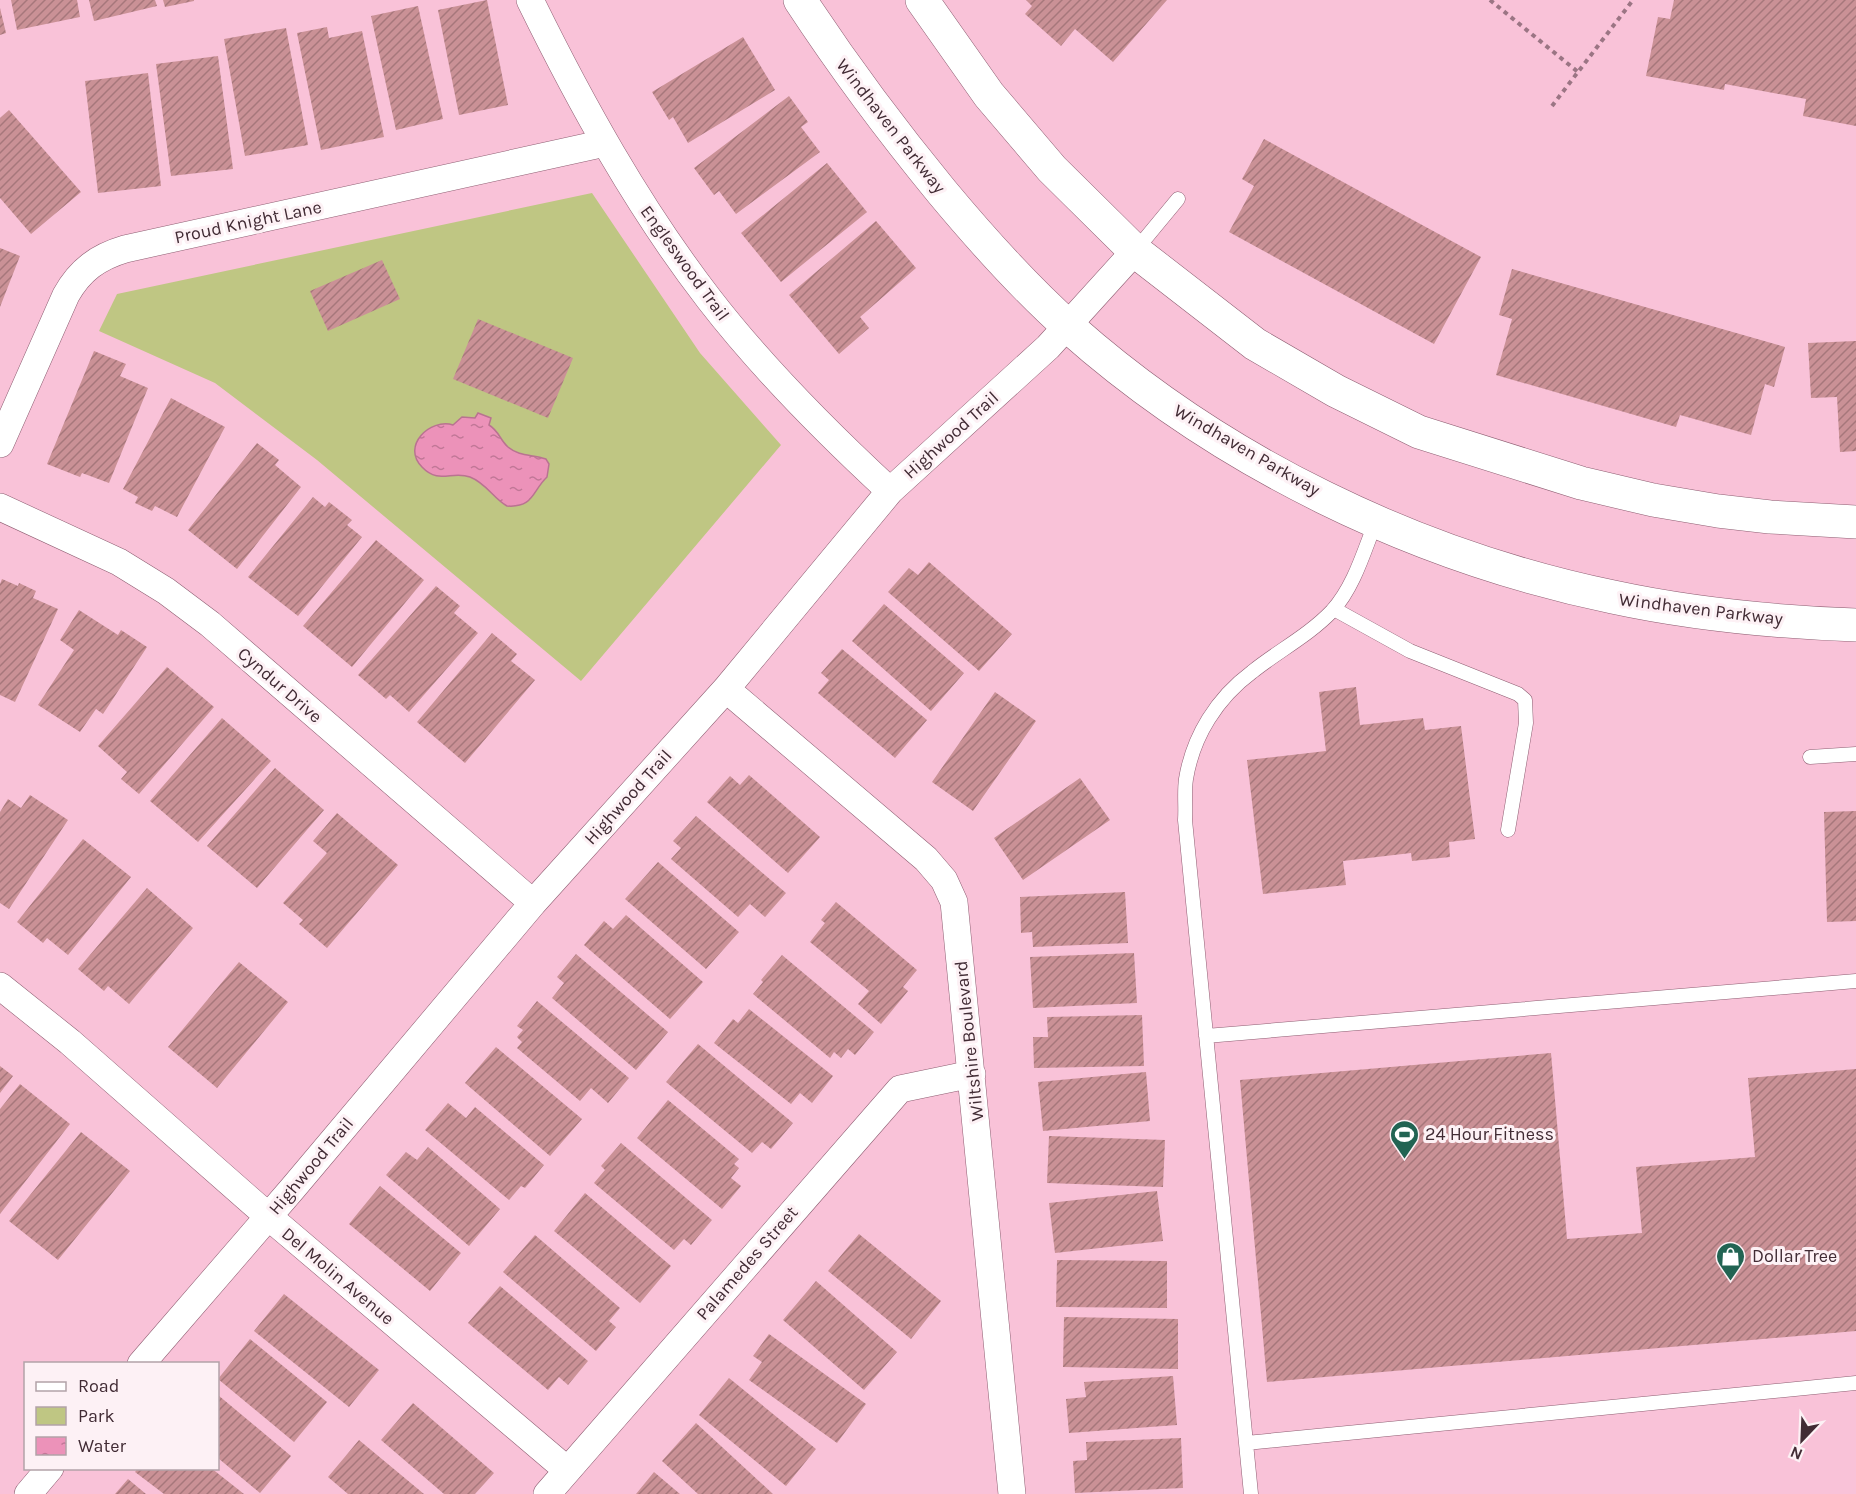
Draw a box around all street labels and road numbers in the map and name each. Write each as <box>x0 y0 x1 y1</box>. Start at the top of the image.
street label: Windhaven Parkway <box>832 54 951 198</box>
street label: Proud Knight Lane <box>172 196 324 248</box>
street label: Engleswood Trail <box>636 201 734 325</box>
street label: Highwood Trail <box>899 386 1003 484</box>
street label: Windhaven Parkway <box>1170 399 1324 501</box>
street label: Windhaven Parkway <box>1618 588 1785 630</box>
street label: Cyndur Drive <box>233 642 327 728</box>
street label: Highwood Trail <box>579 745 677 849</box>
street label: Wiltshire Boulevard <box>950 960 988 1122</box>
street label: Highwood Trail <box>264 1113 358 1219</box>
street label: Palamedes Street <box>691 1201 803 1325</box>
street label: Del Molin Avenue <box>277 1222 399 1330</box>

